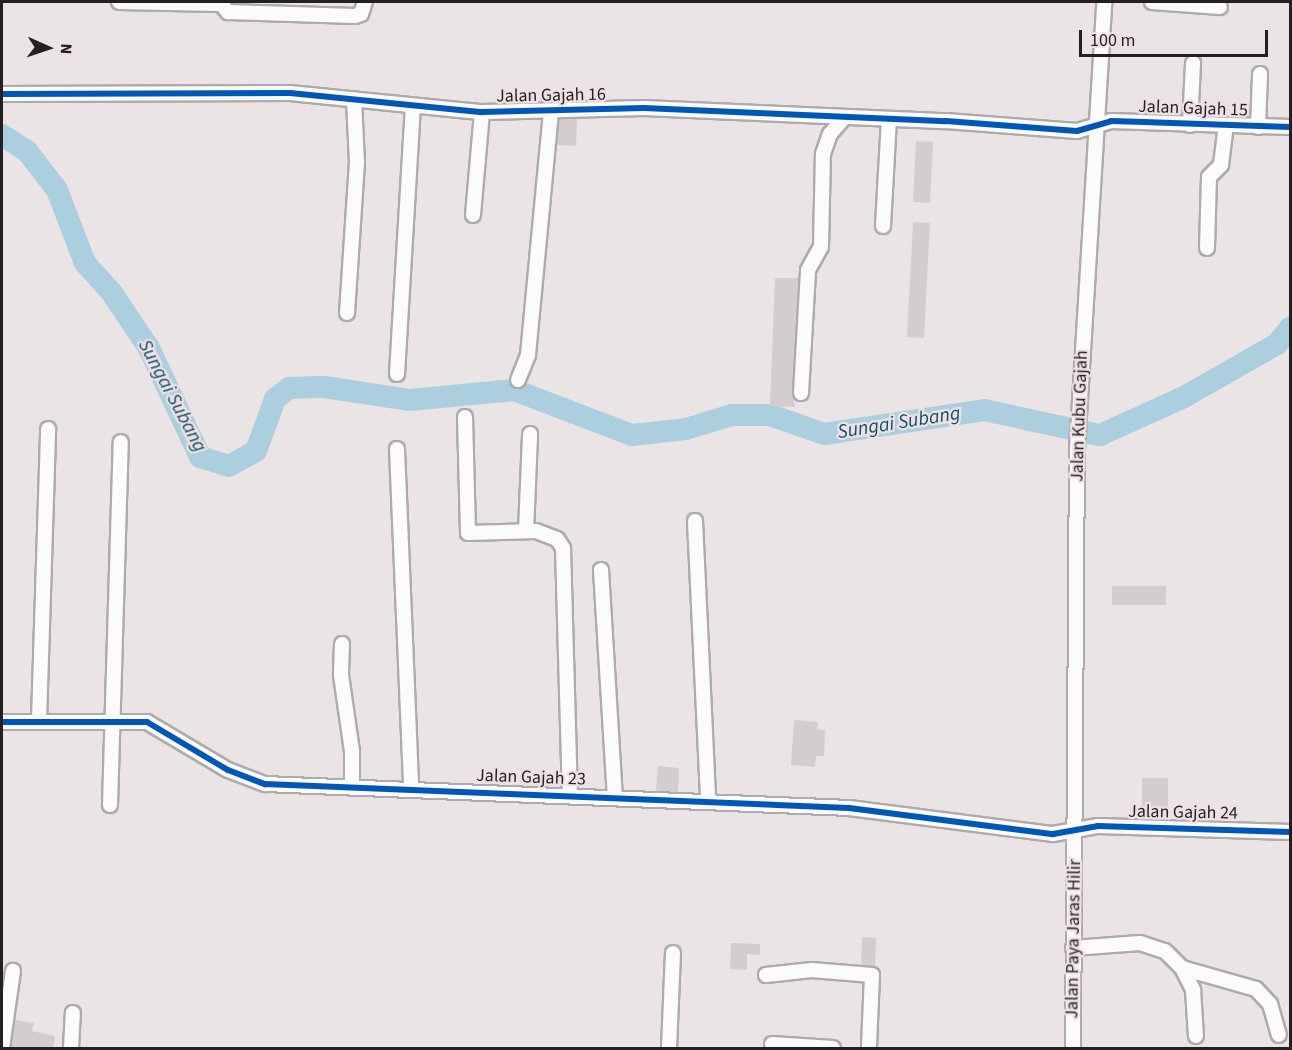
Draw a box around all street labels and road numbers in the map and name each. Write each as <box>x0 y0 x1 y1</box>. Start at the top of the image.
street label: Jalan Gajah 16 <box>496 84 606 108</box>
street label: Jalan Gajah 15 <box>1138 96 1248 122</box>
street label: Jalan Kubu Gajah <box>1067 350 1093 482</box>
street label: Jalan Gajah 23 <box>476 765 586 791</box>
street label: Jalan Gajah 24 <box>1128 801 1238 825</box>
street label: Jalan Paya Jaras Hilir <box>1062 859 1086 1019</box>

